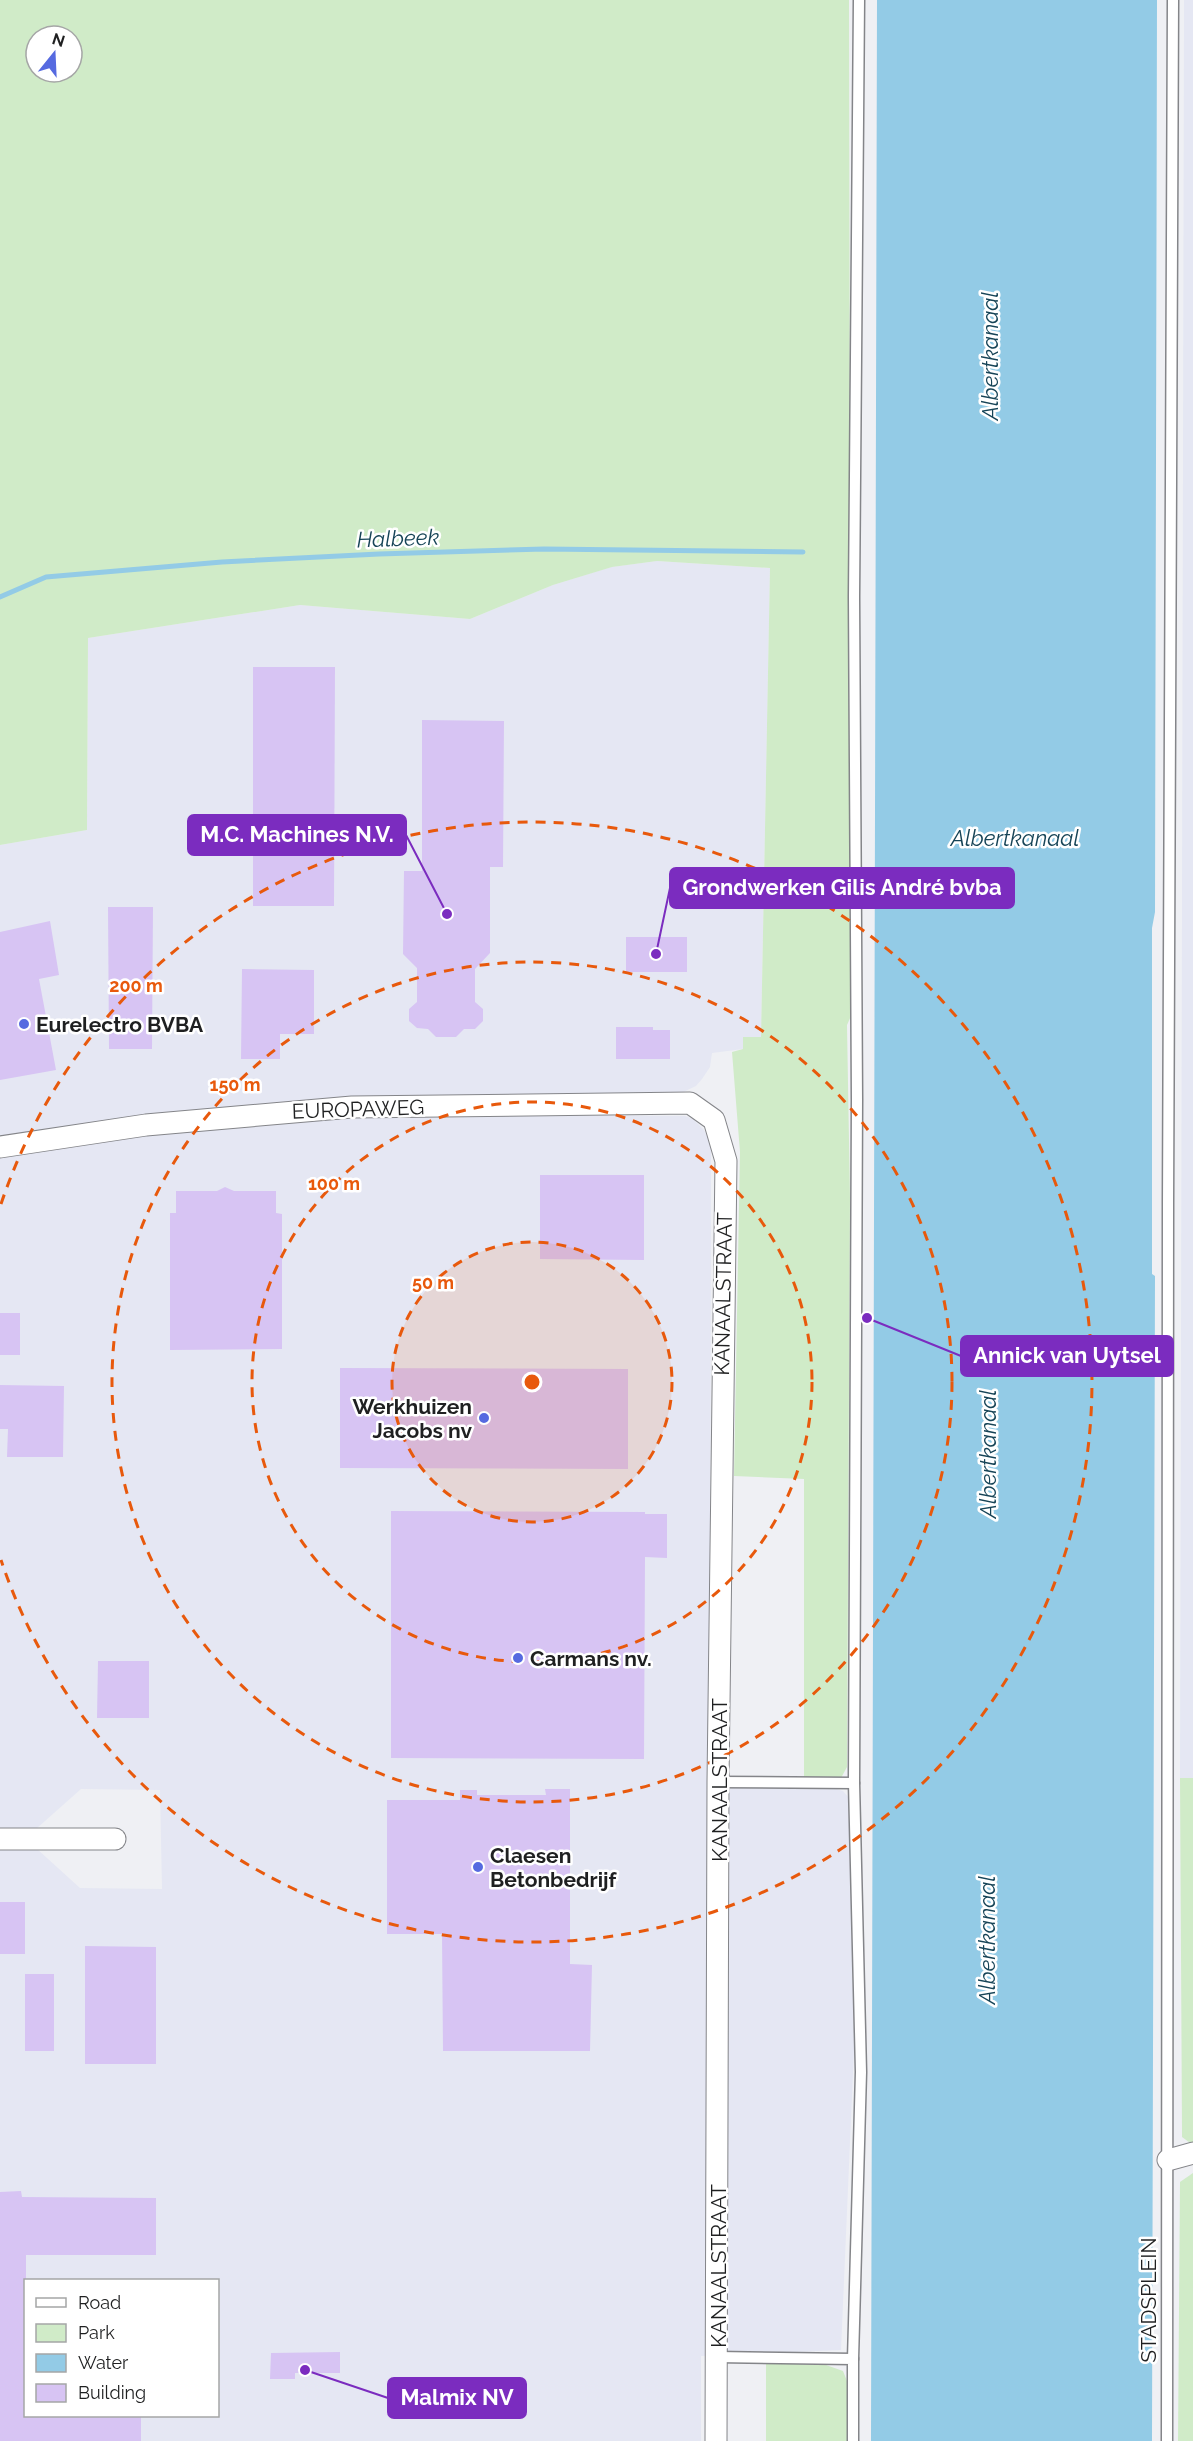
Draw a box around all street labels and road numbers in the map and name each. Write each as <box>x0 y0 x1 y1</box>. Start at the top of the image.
street label: EUROPAWEG <box>291 1094 425 1124</box>
street label: KANAALSTRAAT <box>709 1212 737 1376</box>
street label: KANAALSTRAAT <box>707 1698 732 1862</box>
street label: KANAALSTRAAT <box>706 2184 731 2348</box>
street label: STADSPLEIN <box>1136 2237 1161 2363</box>

